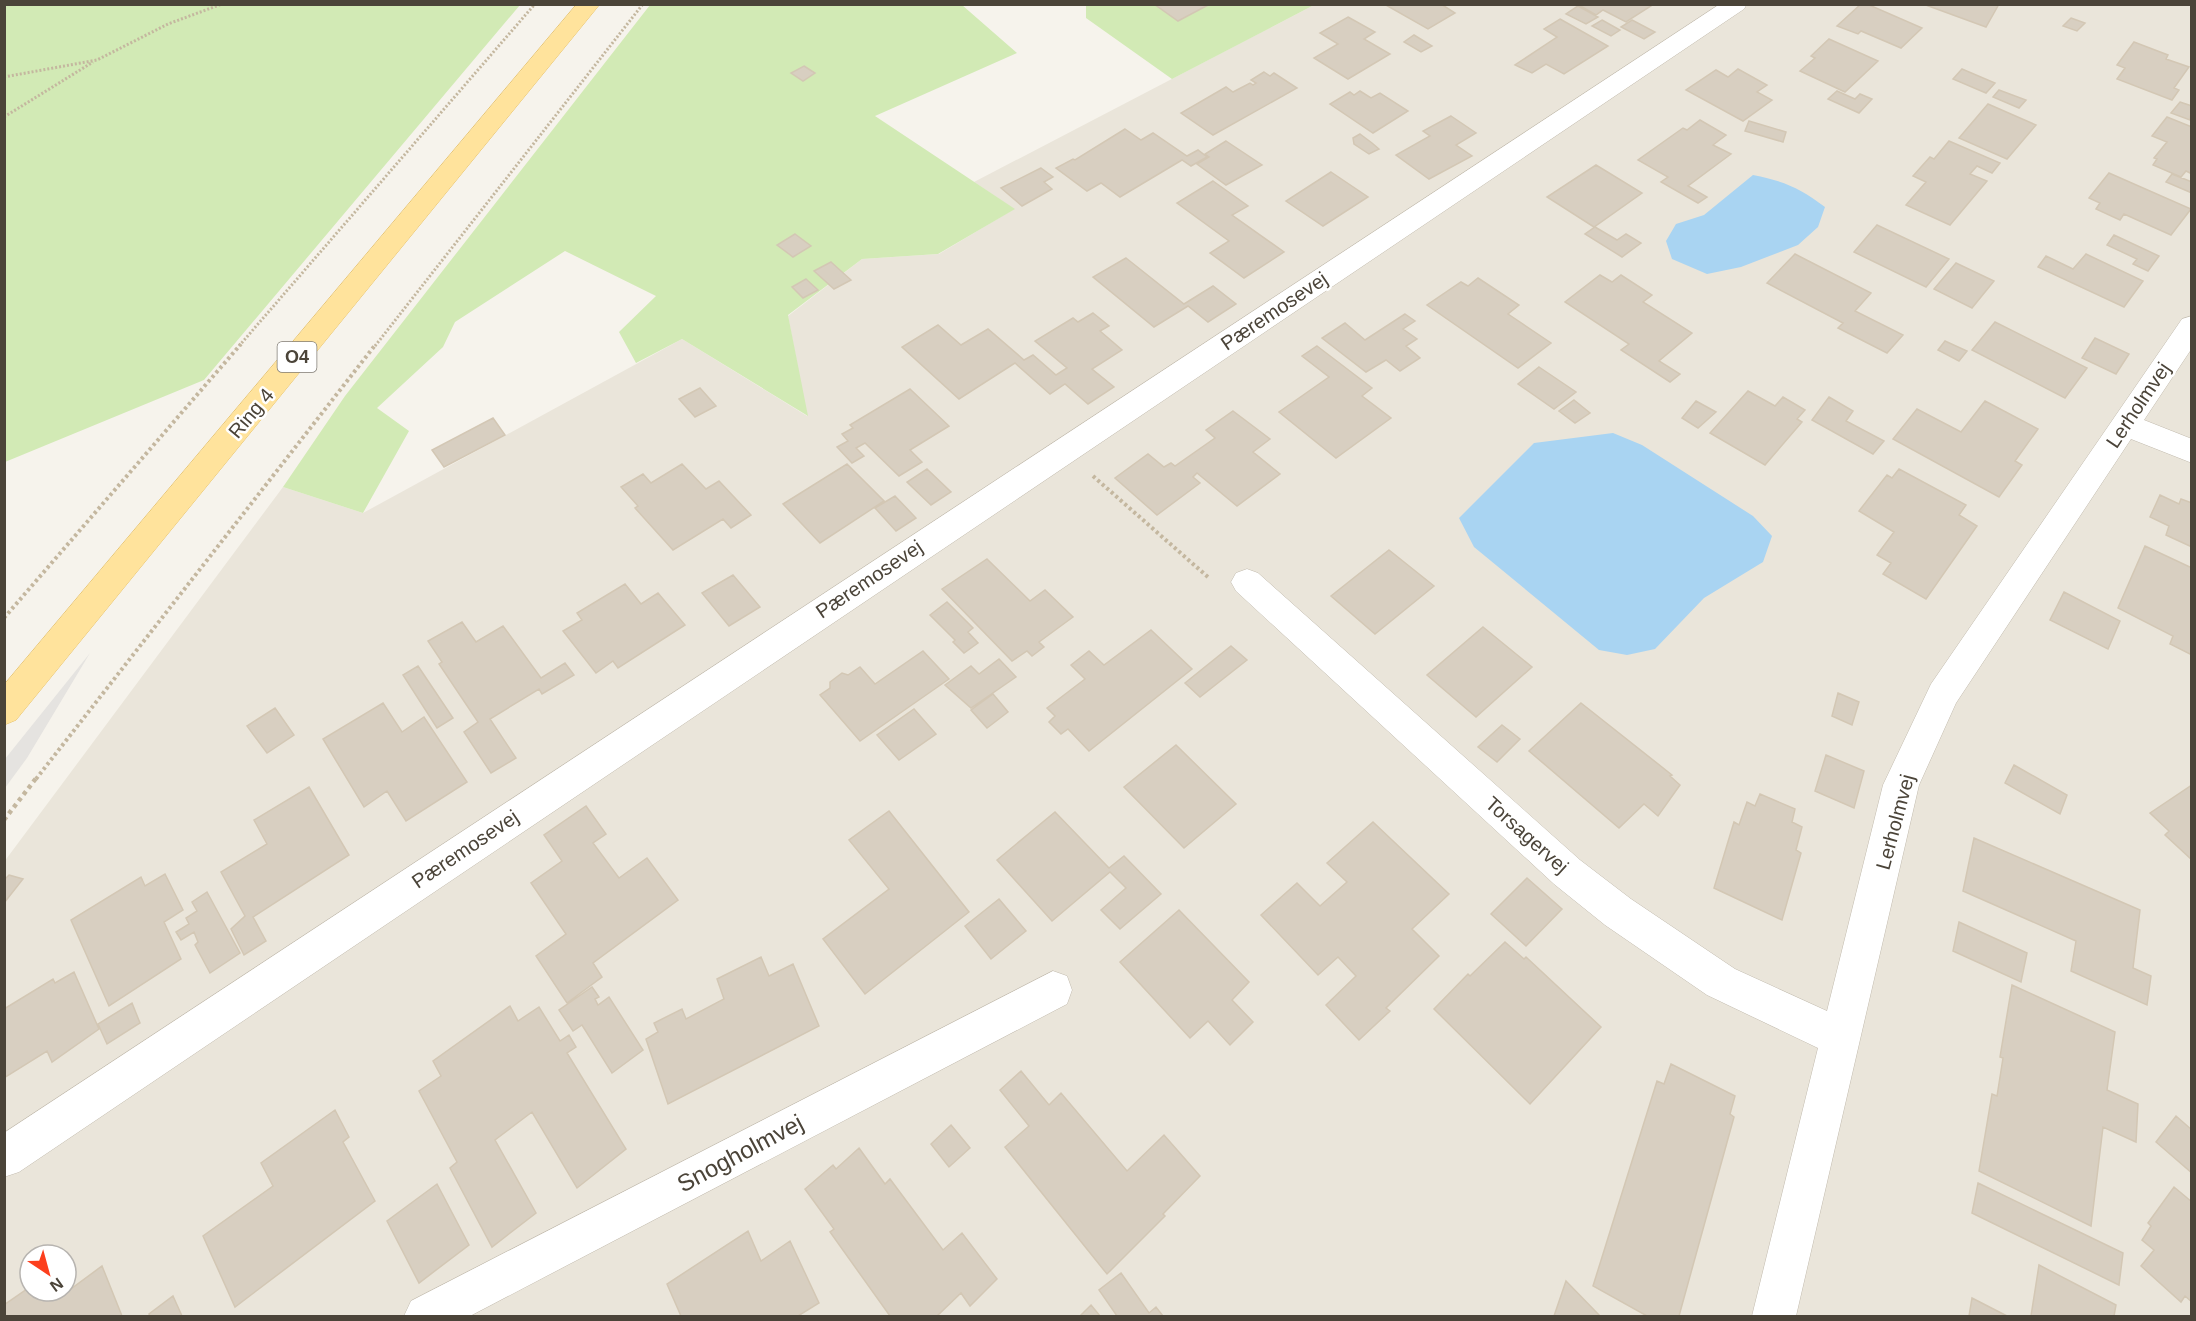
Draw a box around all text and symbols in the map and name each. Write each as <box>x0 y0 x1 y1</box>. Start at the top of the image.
street label: Pæremosevej <box>1217 267 1331 355</box>
road number: O4 <box>278 342 316 372</box>
street label: Lerholmvej <box>2102 358 2174 452</box>
street label: Ring 4 <box>224 384 278 442</box>
street label: Pæremosevej <box>812 535 926 623</box>
street label: Lerholmvej <box>1872 772 1918 872</box>
street label: Torsagervej <box>1481 792 1573 878</box>
street label: Pæremosevej <box>408 805 522 893</box>
street label: Snogholmvej <box>672 1109 808 1197</box>
north arrow <box>18 1243 78 1303</box>
text: N <box>47 1274 66 1295</box>

